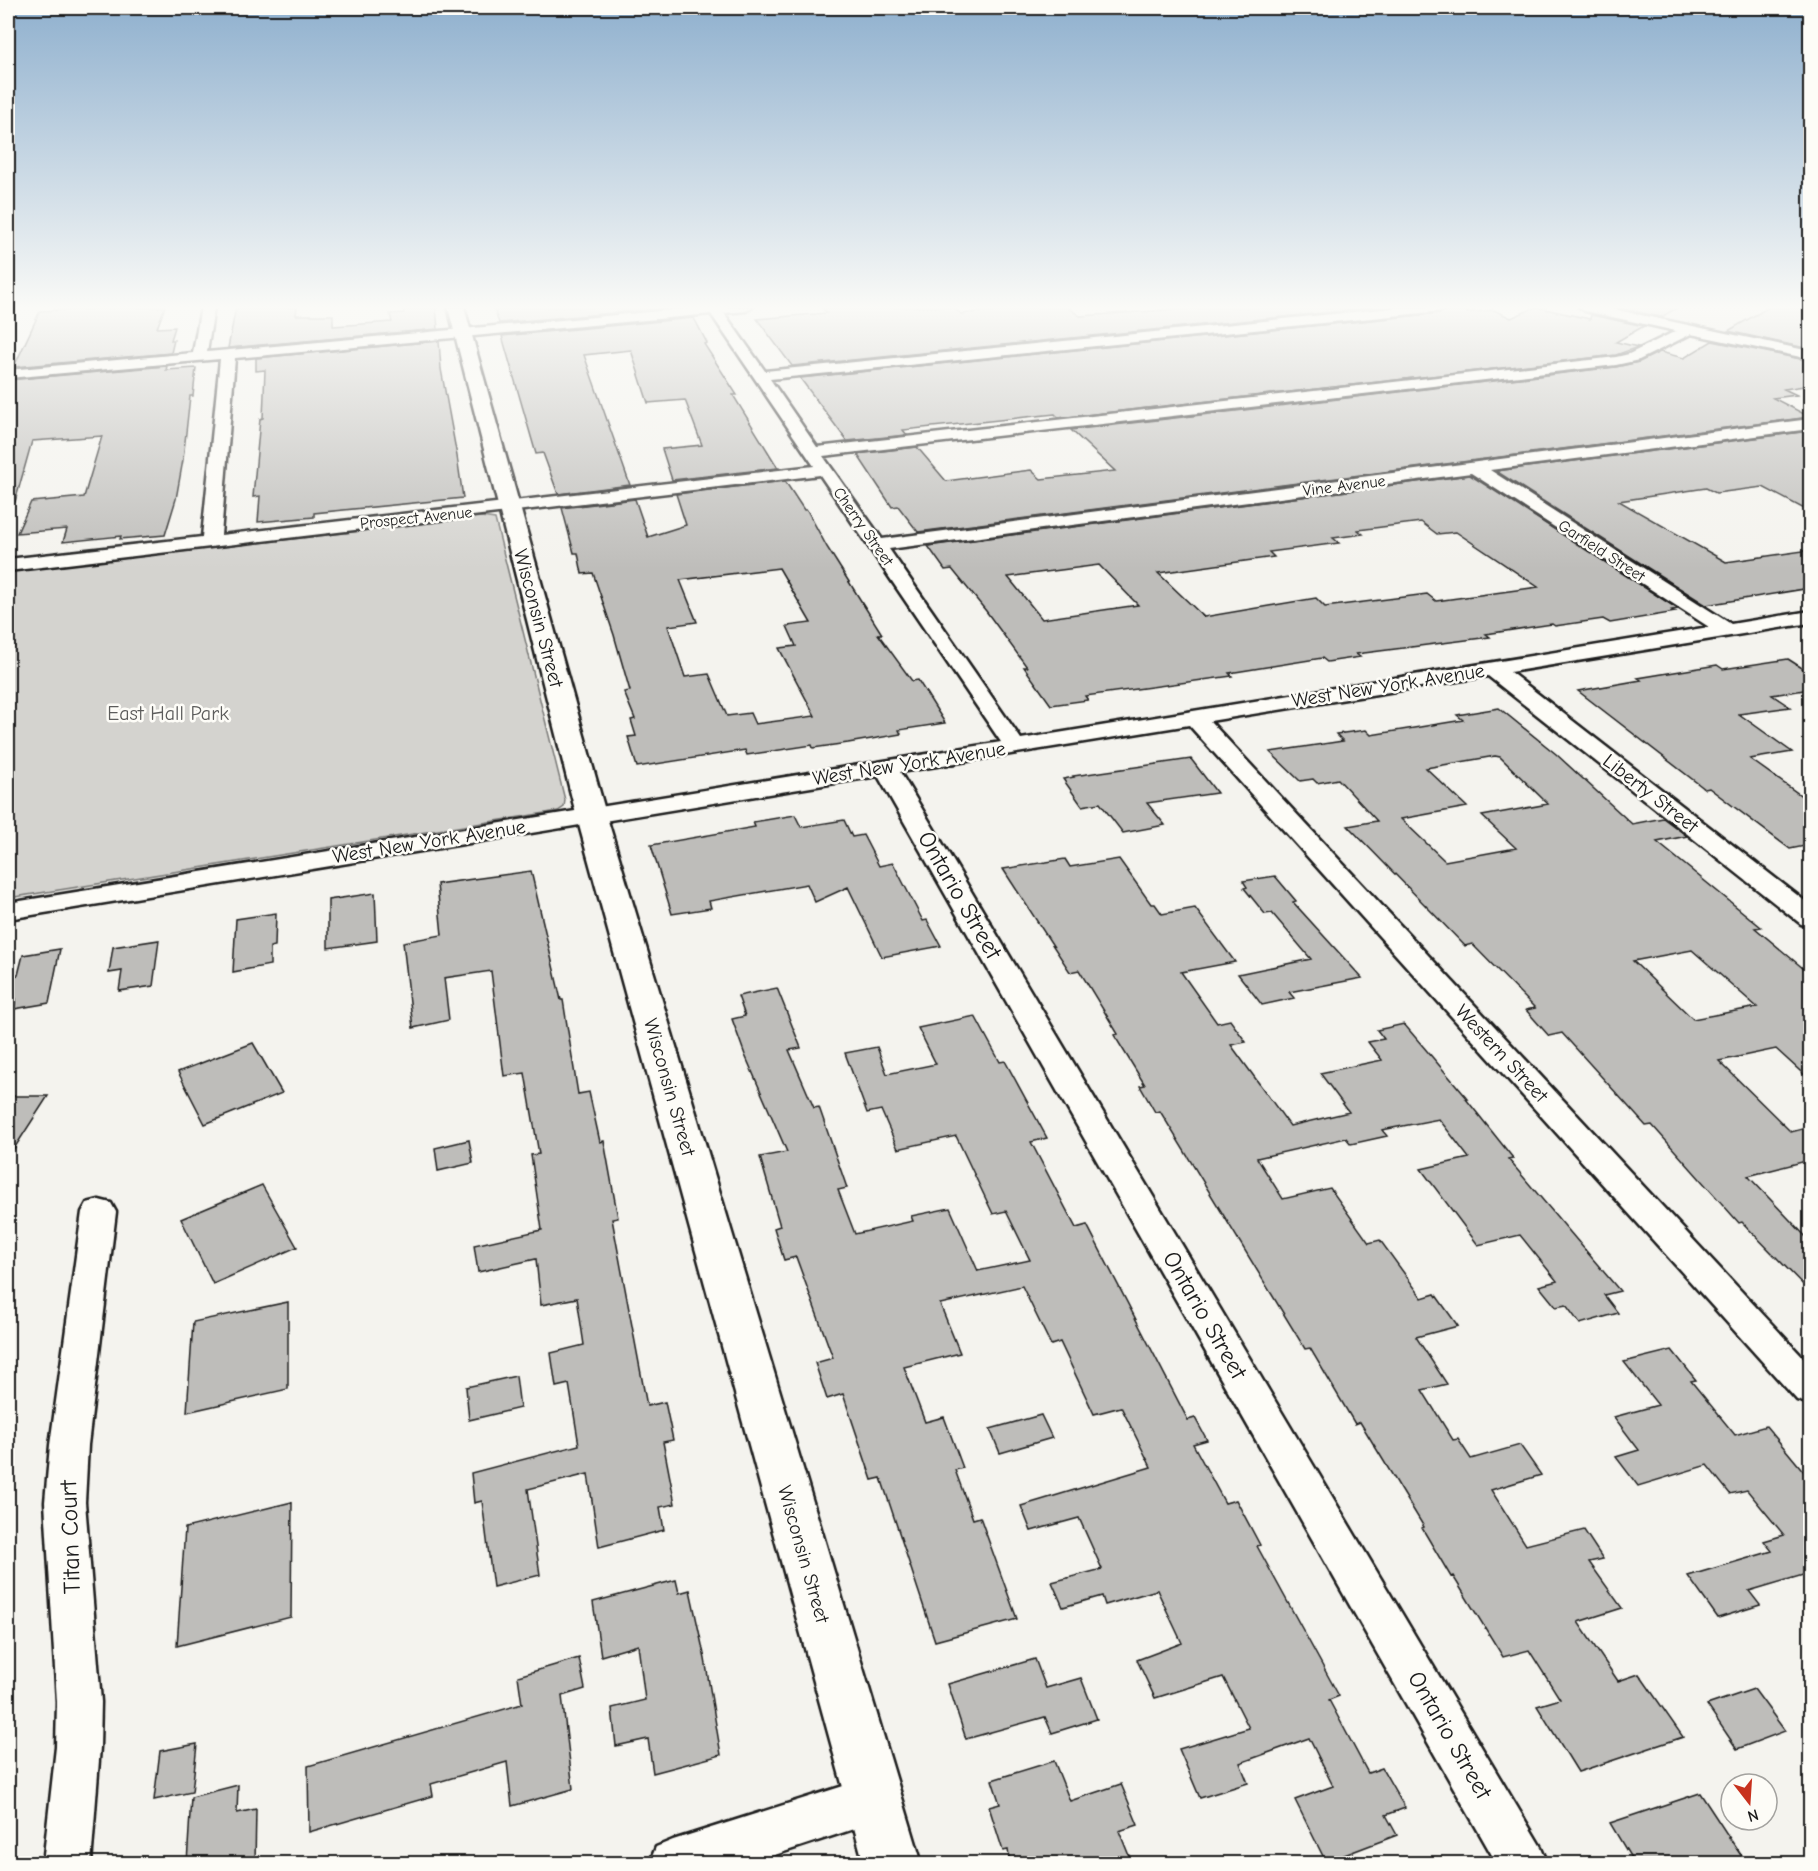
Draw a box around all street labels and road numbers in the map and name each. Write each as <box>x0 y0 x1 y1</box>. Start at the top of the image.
street label: Vine Avenue <box>1302 472 1386 500</box>
street label: Cherry Street <box>830 484 897 570</box>
street label: Prospect Avenue <box>359 503 473 533</box>
street label: Garfield Street <box>1555 516 1648 586</box>
street label: Wisconsin Street <box>509 547 568 691</box>
street label: West New York Avenue <box>1290 659 1486 712</box>
street label: West New York Avenue <box>811 737 1007 790</box>
street label: Liberty Street <box>1598 749 1704 839</box>
street label: West New York Avenue <box>331 815 527 868</box>
street label: Ontario Street <box>912 826 1008 965</box>
street label: Western Street <box>1451 1000 1554 1108</box>
street label: Wisconsin Street <box>639 1016 701 1160</box>
street label: Ontario Street <box>1157 1246 1253 1385</box>
street label: Titan Court <box>54 1478 86 1594</box>
street label: Wisconsin Street <box>773 1483 835 1627</box>
street label: Ontario Street <box>1402 1666 1498 1805</box>

